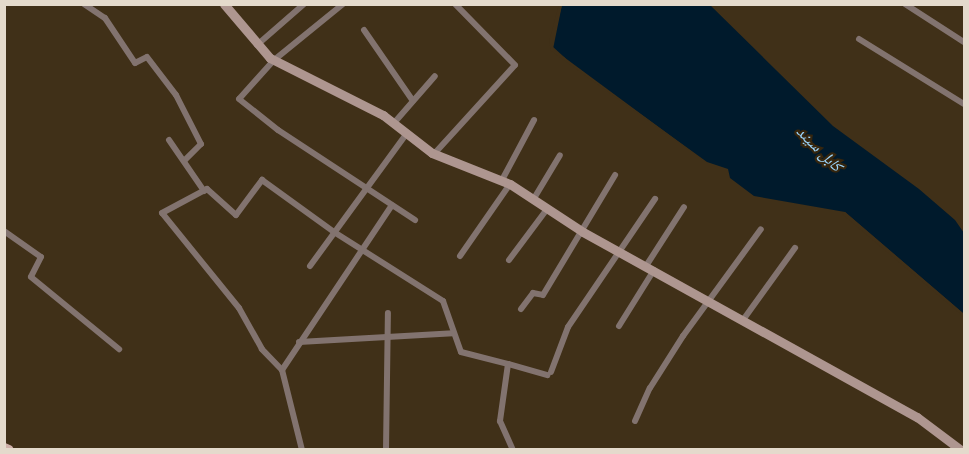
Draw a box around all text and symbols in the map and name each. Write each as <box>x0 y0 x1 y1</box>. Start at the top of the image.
water label: کابل سيند <box>792 122 846 176</box>

